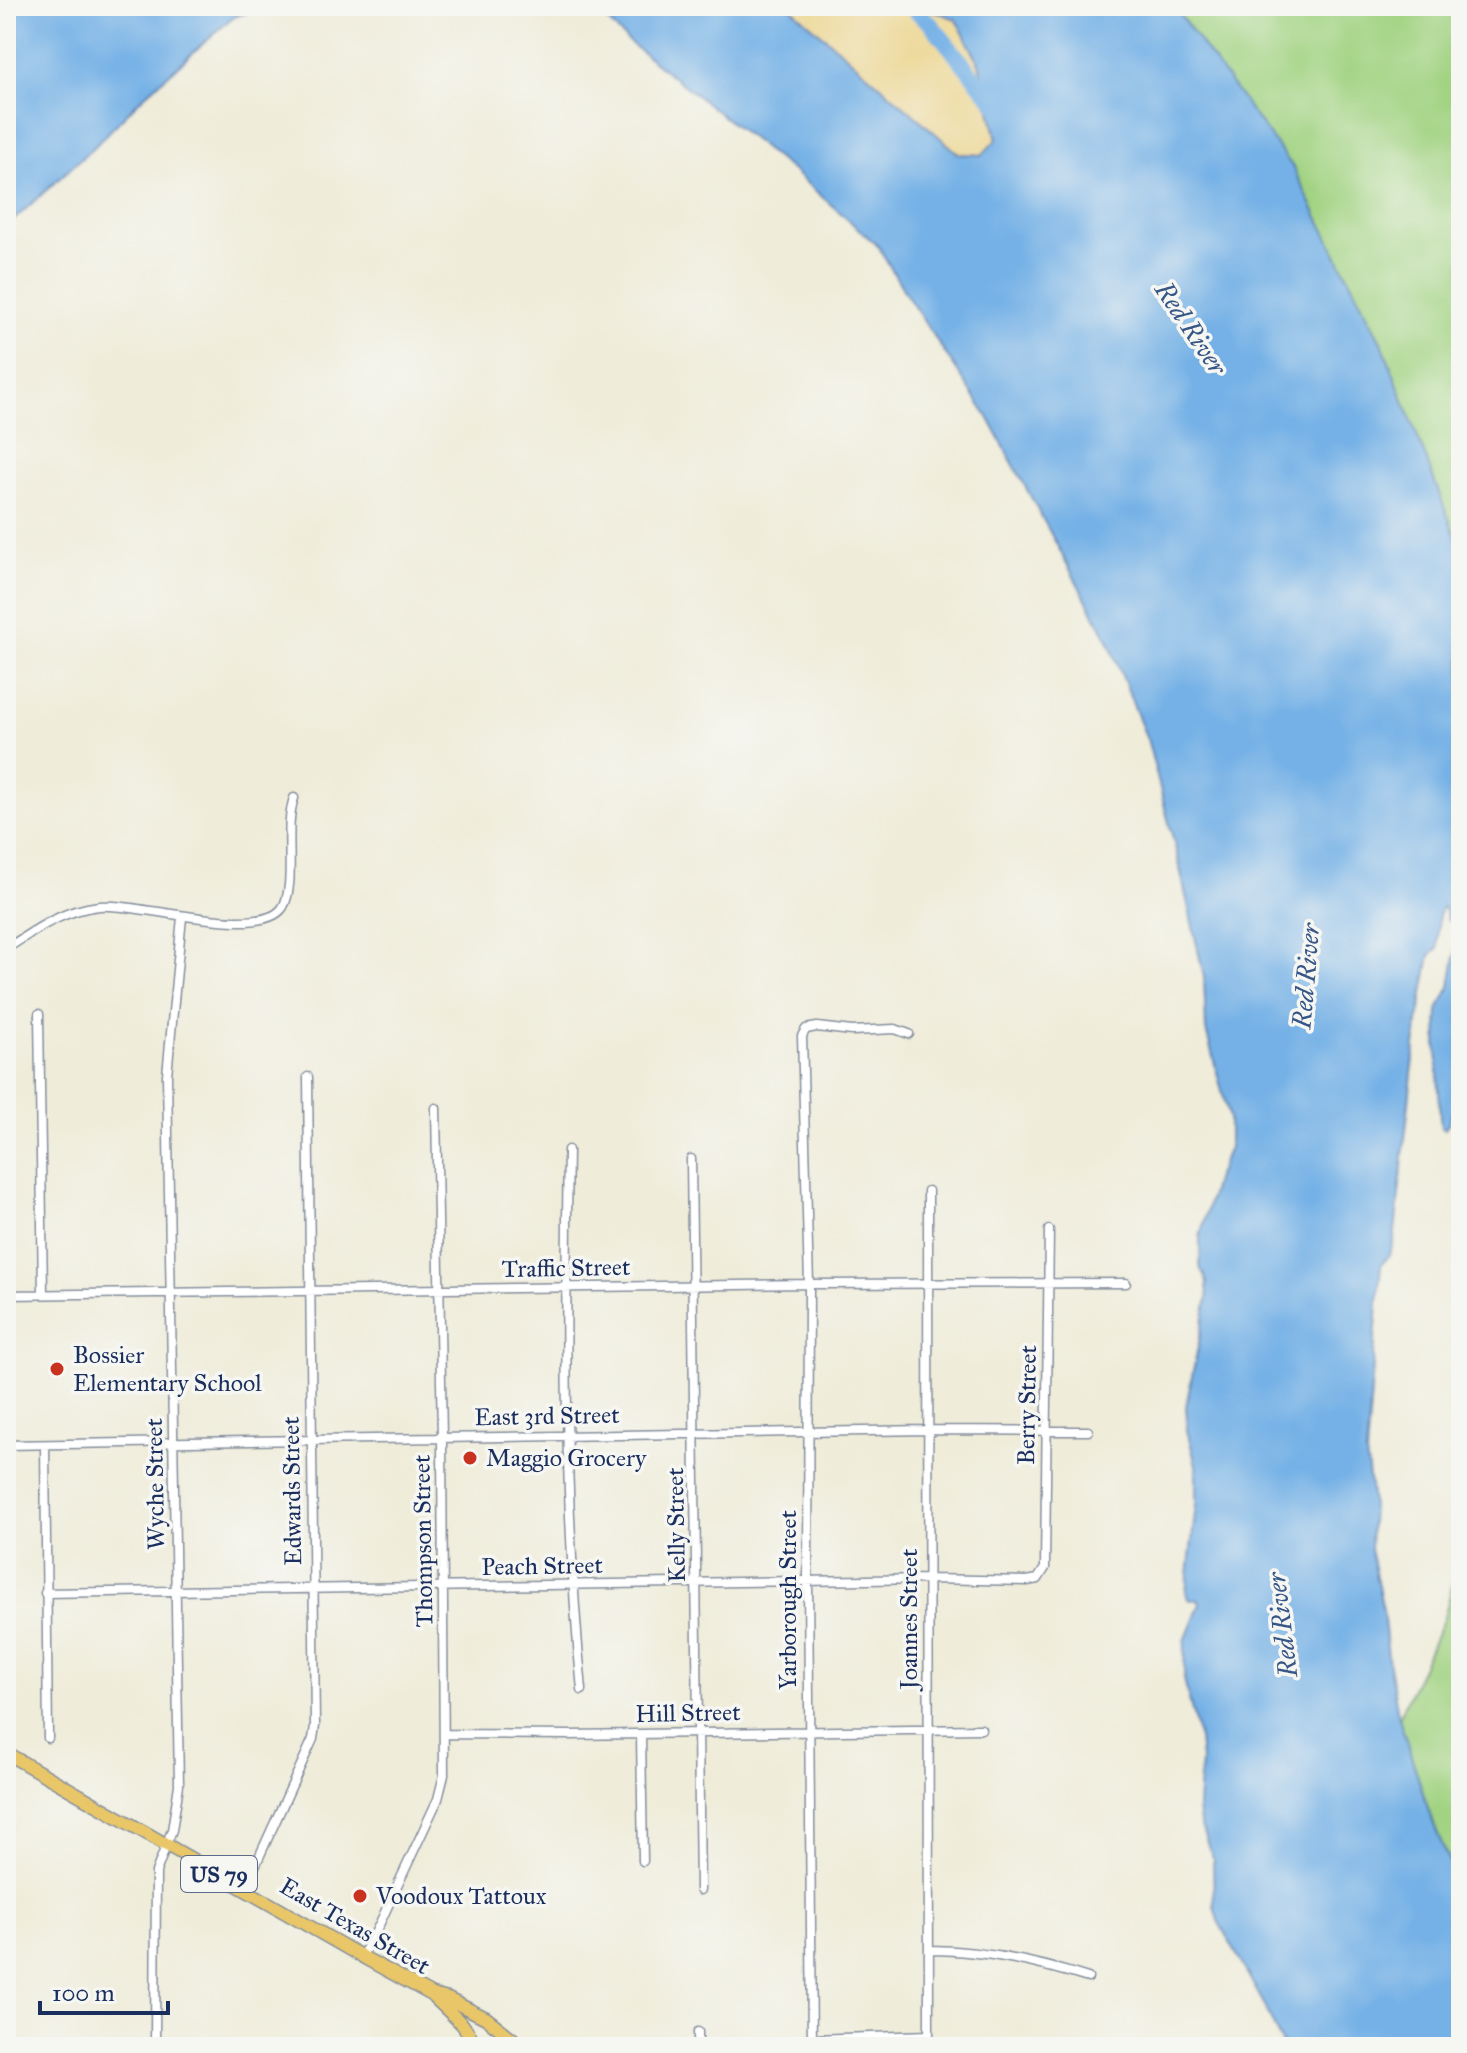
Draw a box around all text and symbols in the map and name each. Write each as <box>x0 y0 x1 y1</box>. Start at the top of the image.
water label: Red River <box>1148 274 1234 382</box>
water label: Red River <box>1285 921 1327 1031</box>
street label: Traffic Street <box>501 1252 631 1284</box>
place label: Bossier Elementary School <box>73 1340 262 1398</box>
street label: Berry Street <box>1011 1344 1043 1465</box>
marker: Bossier Elementary School <box>48 1360 66 1378</box>
street label: East 3rd Street <box>474 1400 620 1432</box>
street label: Edwards Street <box>276 1416 308 1566</box>
street label: Wyche Street <box>139 1417 171 1550</box>
place label: Maggio Grocery <box>486 1443 647 1473</box>
marker: Maggio Grocery <box>461 1449 479 1467</box>
street label: Thompson Street <box>406 1454 440 1628</box>
street label: Kelly Street <box>660 1467 692 1583</box>
street label: Yarborough Street <box>773 1510 803 1690</box>
street label: Joannes Street <box>894 1548 924 1693</box>
street label: Peach Street <box>481 1550 604 1582</box>
water label: Red River <box>1260 1569 1304 1680</box>
street label: Hill Street <box>635 1697 741 1729</box>
road number: US 79 <box>181 1856 257 1892</box>
street label: East Texas Street <box>275 1871 436 1981</box>
place label: Voodoux Tattoux <box>375 1881 547 1911</box>
marker: Voodoux Tattoux <box>351 1887 369 1905</box>
scale bar <box>40 1965 168 2015</box>
text: 100 m <box>52 1978 115 2008</box>

